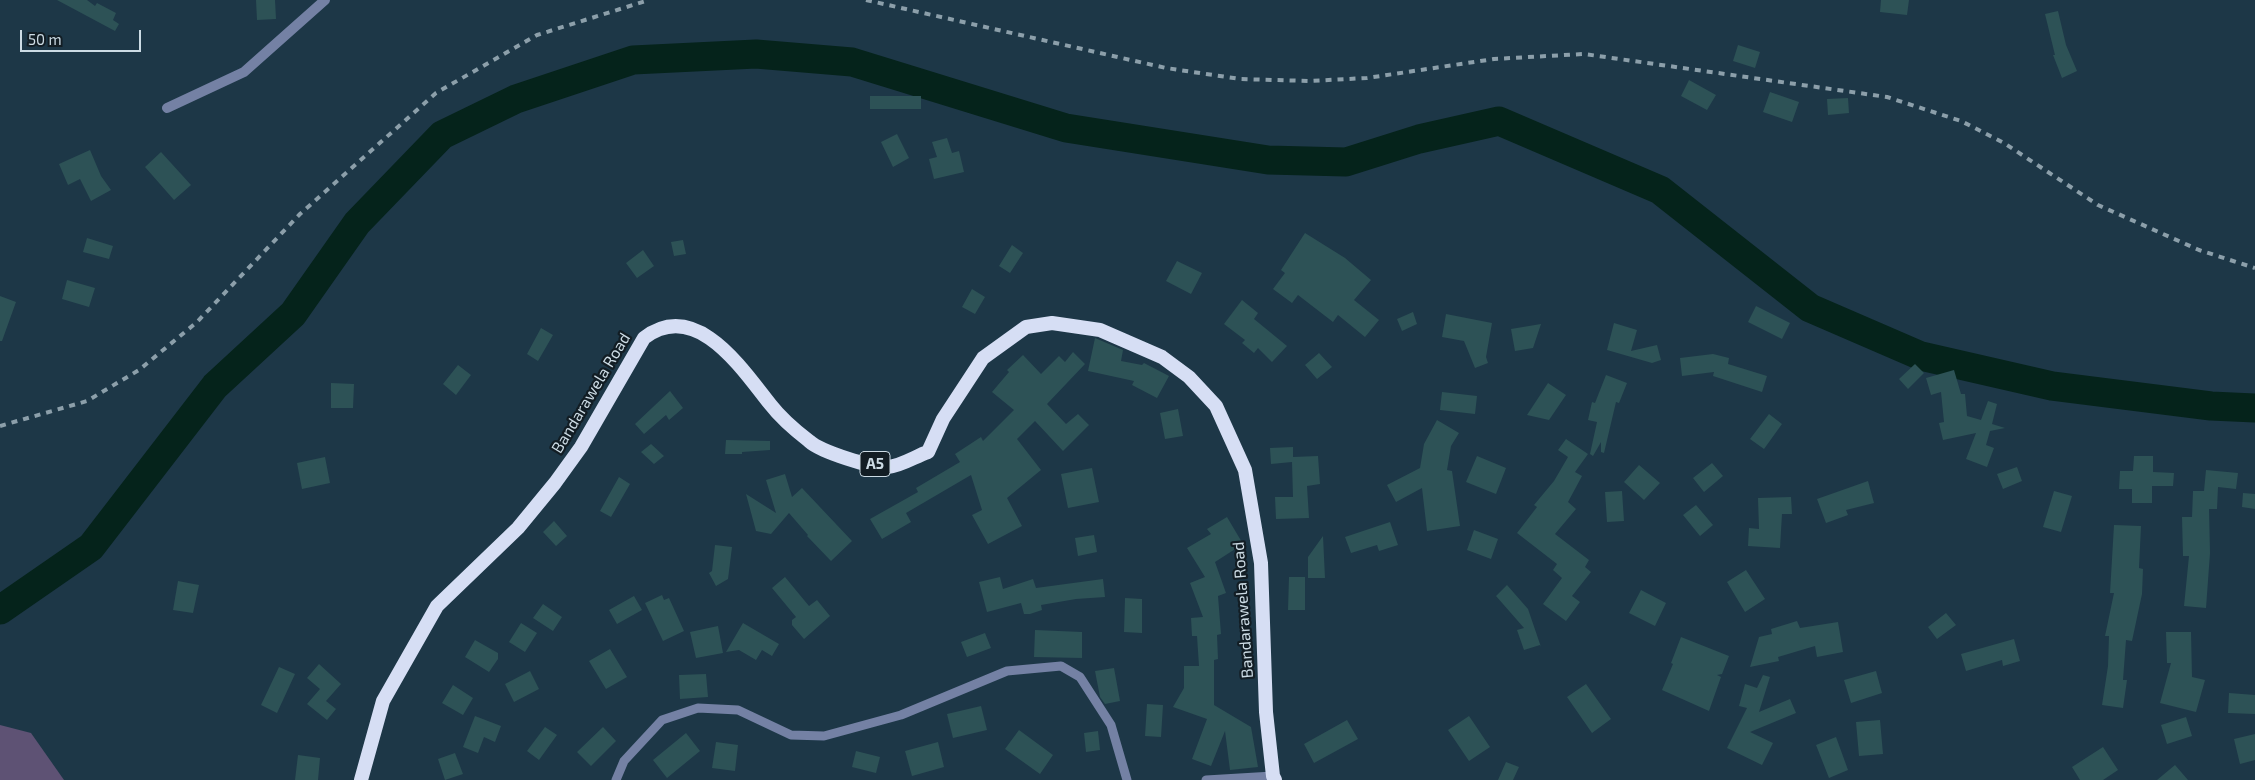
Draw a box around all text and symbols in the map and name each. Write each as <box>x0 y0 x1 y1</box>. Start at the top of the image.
scale bar <box>22 20 144 52</box>
text: 50 m <box>28 30 62 48</box>
street label: Bandarawela Road <box>548 329 634 457</box>
road number: A5 <box>860 452 890 476</box>
street label: Bandarawela Road <box>1229 541 1257 679</box>

